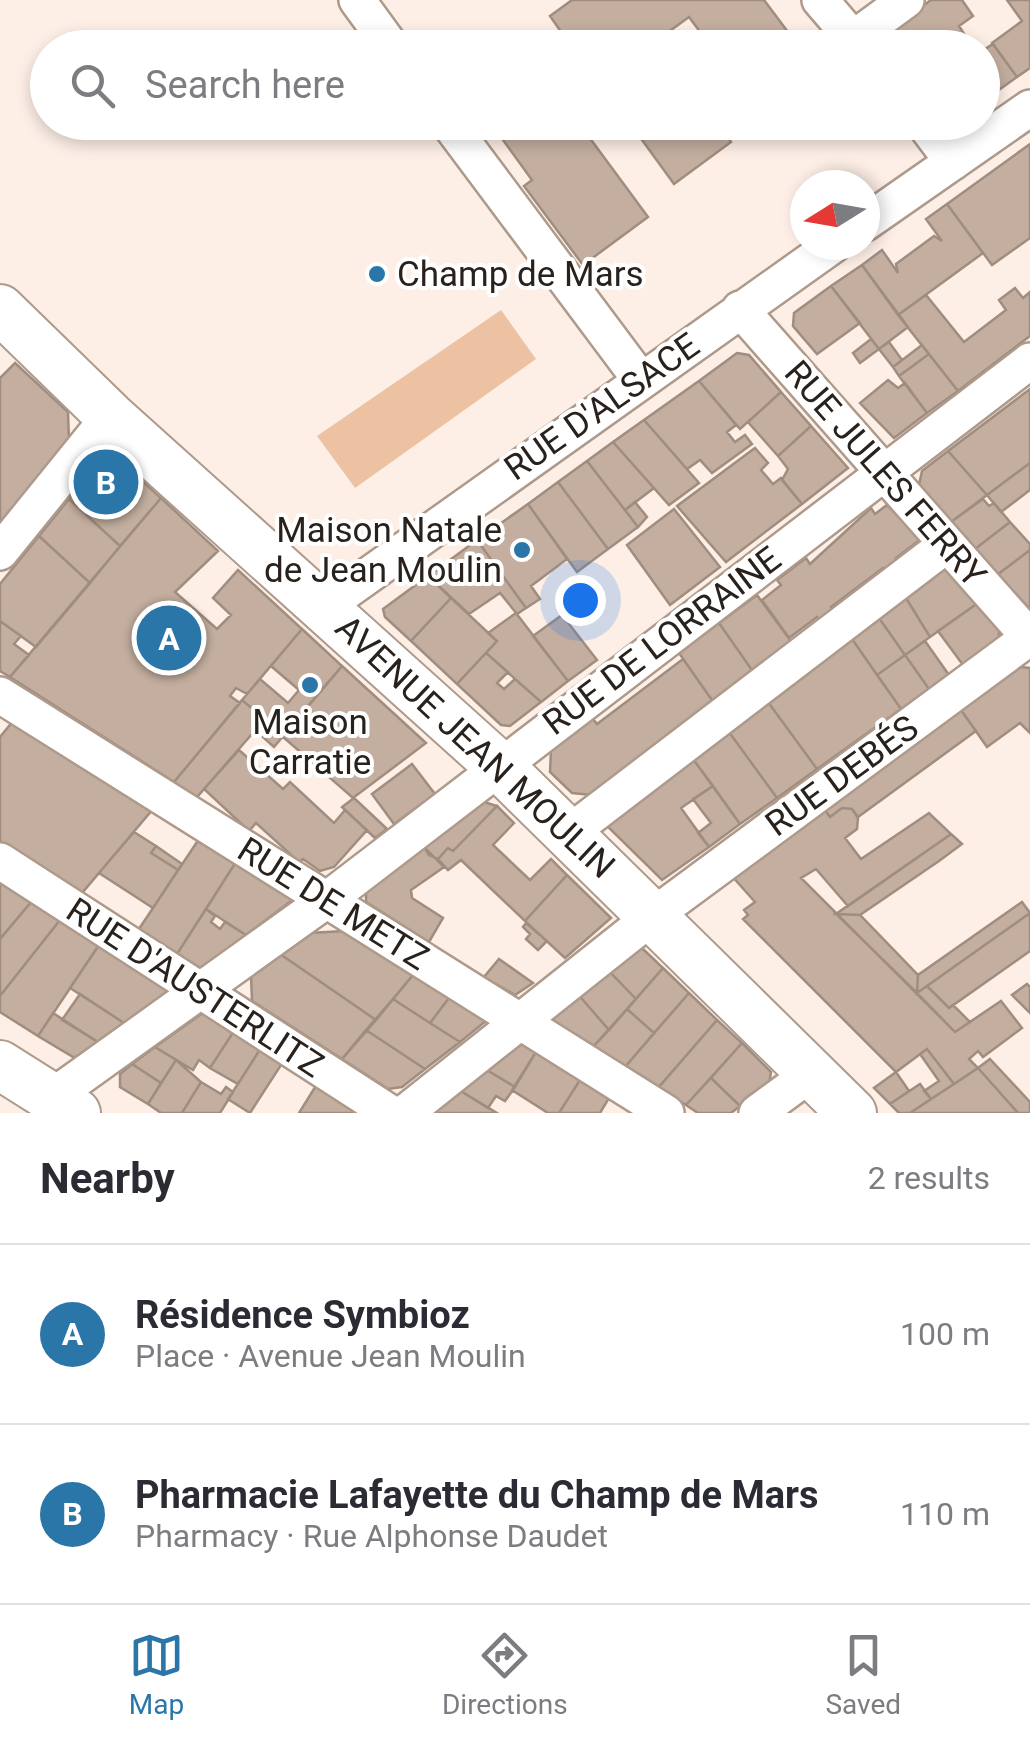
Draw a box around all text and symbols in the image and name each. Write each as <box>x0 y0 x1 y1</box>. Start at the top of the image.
search box <box>30 30 1000 140</box>
icon: search <box>65 58 120 113</box>
text: Search here <box>145 63 345 107</box>
north arrow <box>790 170 880 260</box>
place label: Champ de Mars <box>397 254 644 295</box>
marker: Champ de Mars <box>366 263 388 285</box>
street label: RUE D'ALSACE <box>497 325 707 489</box>
street label: RUE JULES FERRY <box>776 353 994 595</box>
pin: B <box>74 444 138 520</box>
place label: Maison Natale de Jean Moulin <box>264 510 502 591</box>
street label: RUE DE LORRAINE <box>535 538 789 744</box>
marker: Maison Natale de Jean Moulin <box>511 539 533 561</box>
your location <box>555 575 606 626</box>
pin: A <box>136 600 202 676</box>
street label: AVENUE JEAN MOULIN <box>327 607 623 887</box>
marker: Maison Carratie <box>299 674 321 696</box>
place label: Maison Carratie <box>249 702 371 783</box>
street label: RUE DEBÉS <box>758 707 926 845</box>
street label: RUE DE METZ <box>230 829 436 979</box>
street label: RUE D'AUSTERLITZ <box>59 890 331 1086</box>
text: Nearby <box>40 1154 175 1203</box>
text: 2 results <box>868 1159 990 1197</box>
text: Résidence Symbioz <box>135 1293 470 1337</box>
text: A <box>62 1315 83 1353</box>
text: 100 m <box>900 1315 990 1353</box>
text: Place · Avenue Jean Moulin <box>135 1337 526 1375</box>
text: Pharmacie Lafayette du Champ de Mars <box>135 1473 818 1517</box>
text: B <box>62 1495 83 1533</box>
text: 110 m <box>900 1495 990 1533</box>
text: Pharmacy · Rue Alphonse Daudet <box>135 1517 608 1555</box>
tab: Map <box>129 1628 184 1721</box>
tab: Directions <box>442 1628 568 1721</box>
tab: Saved <box>825 1628 901 1721</box>

